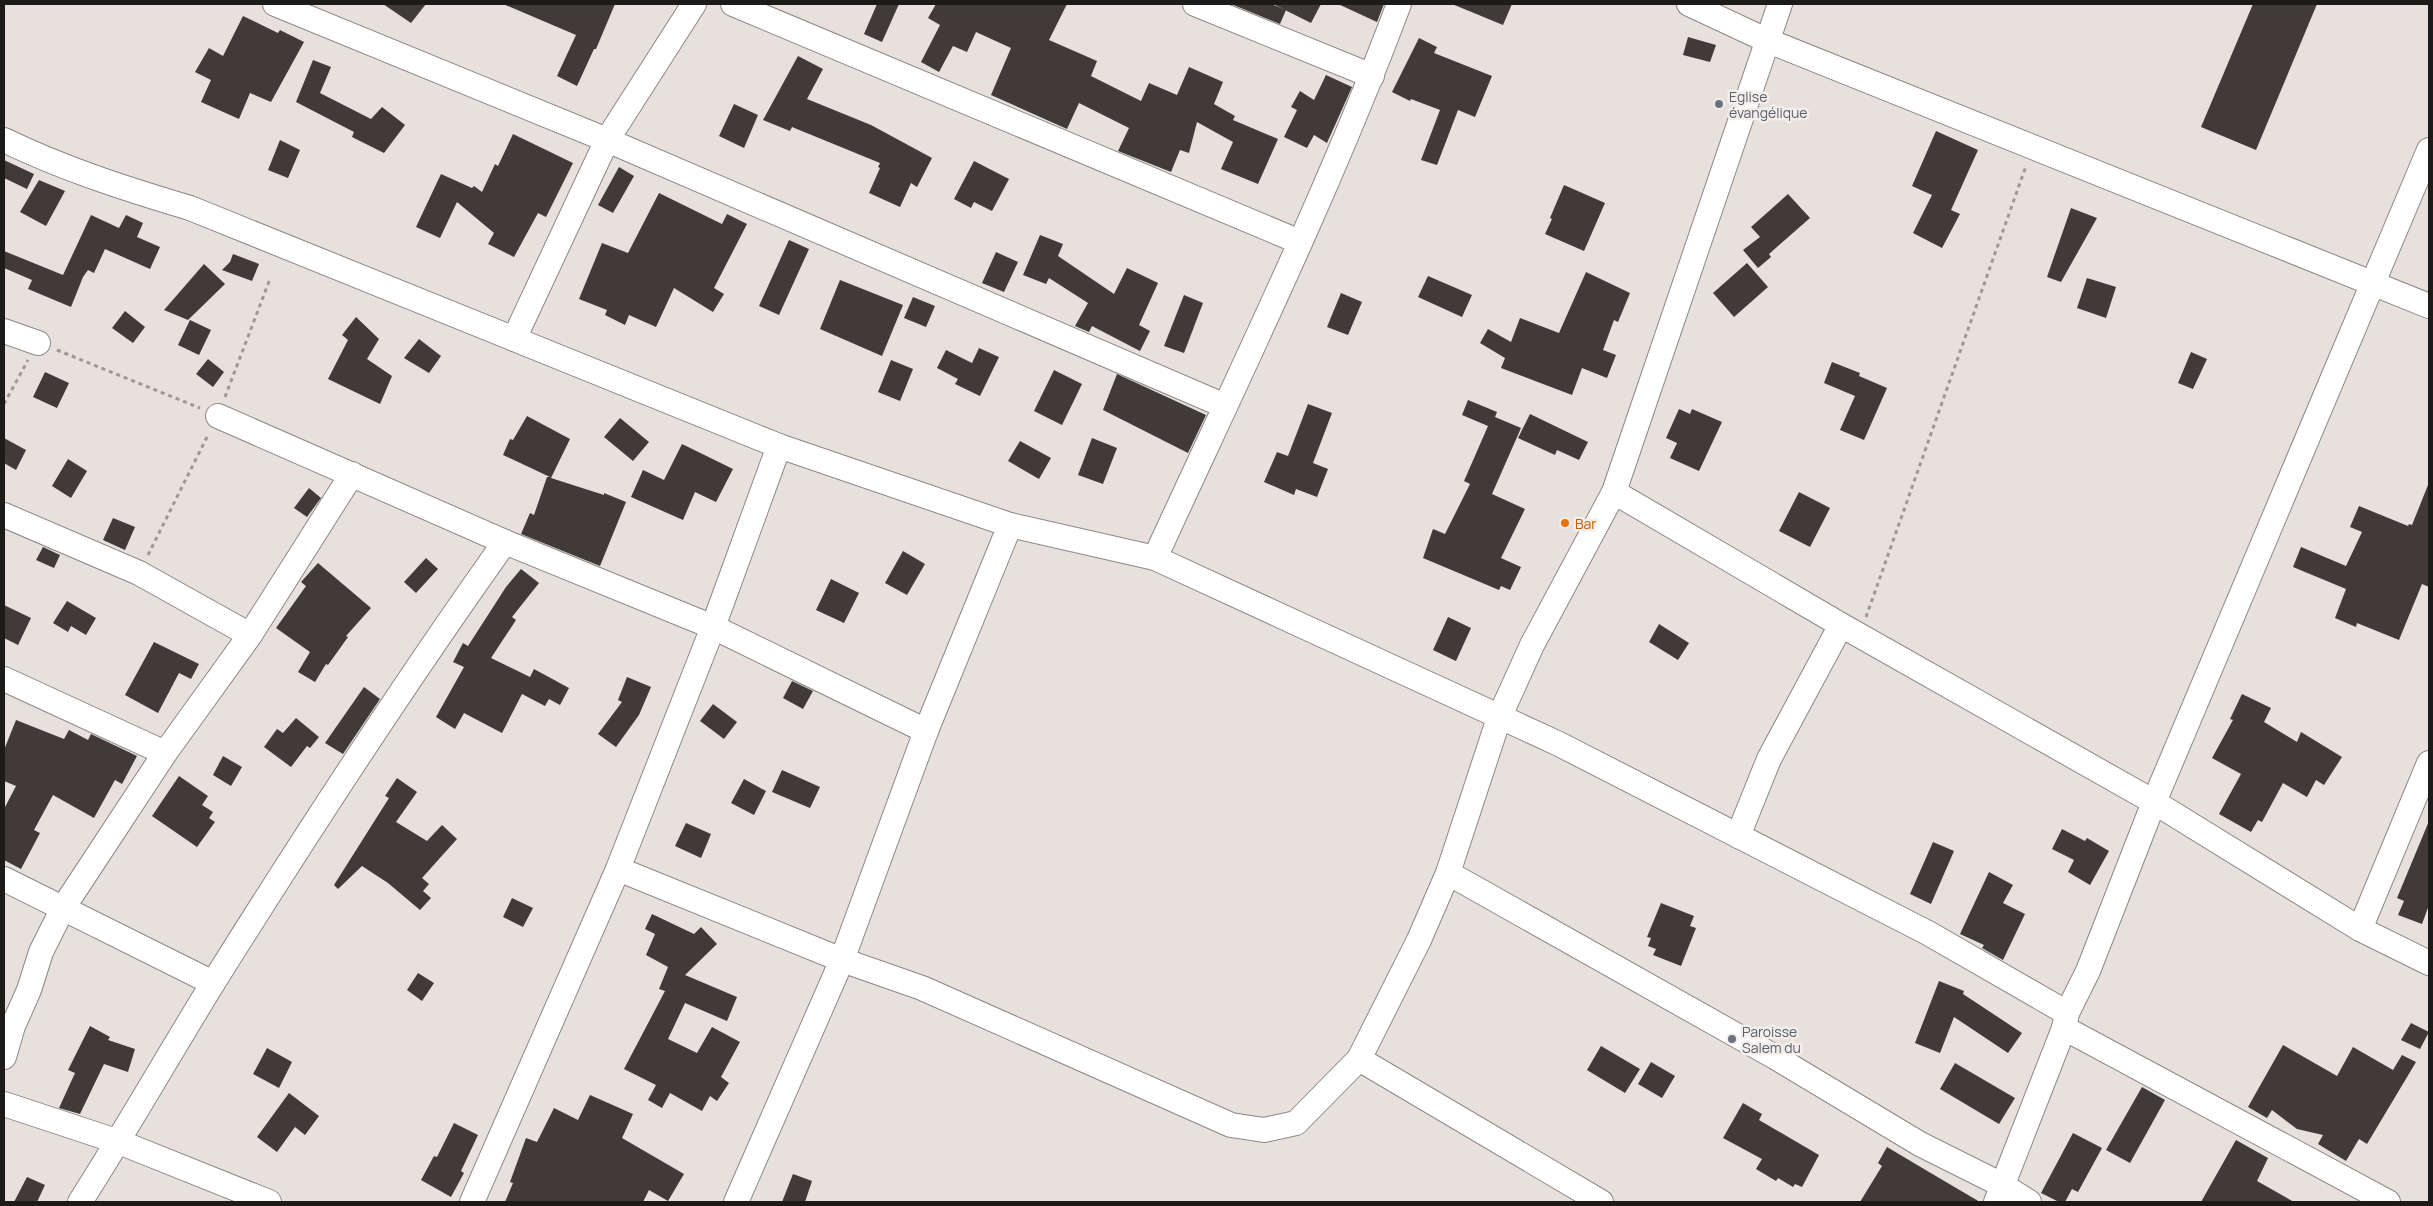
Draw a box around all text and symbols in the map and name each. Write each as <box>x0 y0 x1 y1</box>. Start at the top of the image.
place label: Eglise évangélique <box>1729 87 1808 122</box>
marker: Eglise évangélique <box>1713 98 1725 110</box>
place label: Bar <box>1575 514 1596 533</box>
marker: Bar <box>1559 517 1571 529</box>
place label: Paroisse Salem du <box>1742 1022 1801 1057</box>
marker: Paroisse Salem du <box>1726 1033 1738 1045</box>

